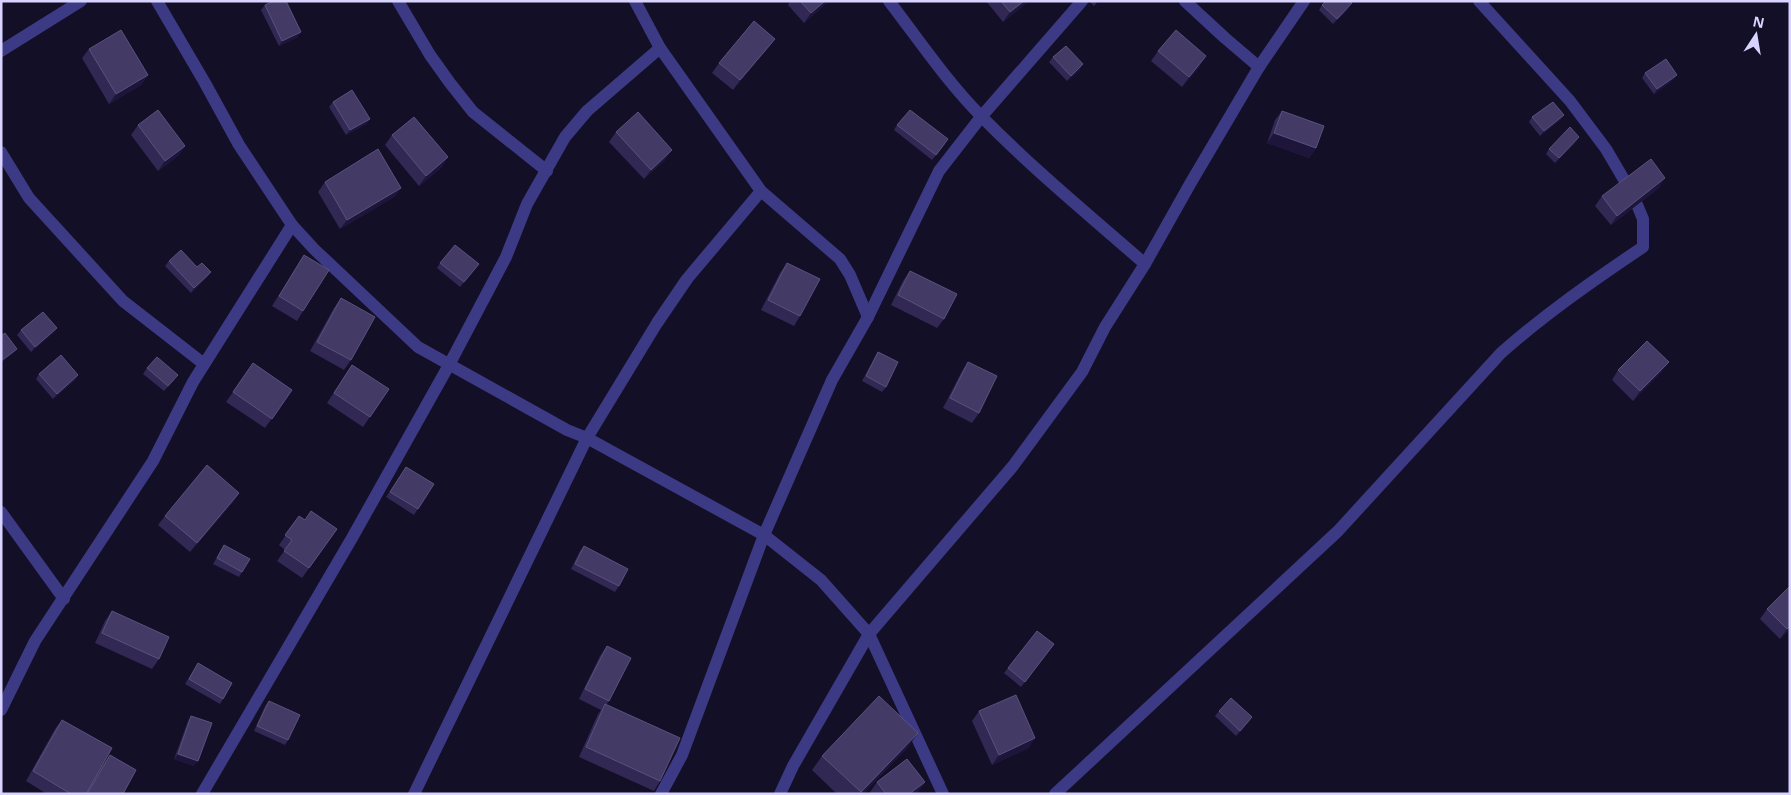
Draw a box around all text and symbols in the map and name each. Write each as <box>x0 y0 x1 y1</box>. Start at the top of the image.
north arrow <box>1731 10 1781 60</box>
text: N <box>1751 11 1766 32</box>

